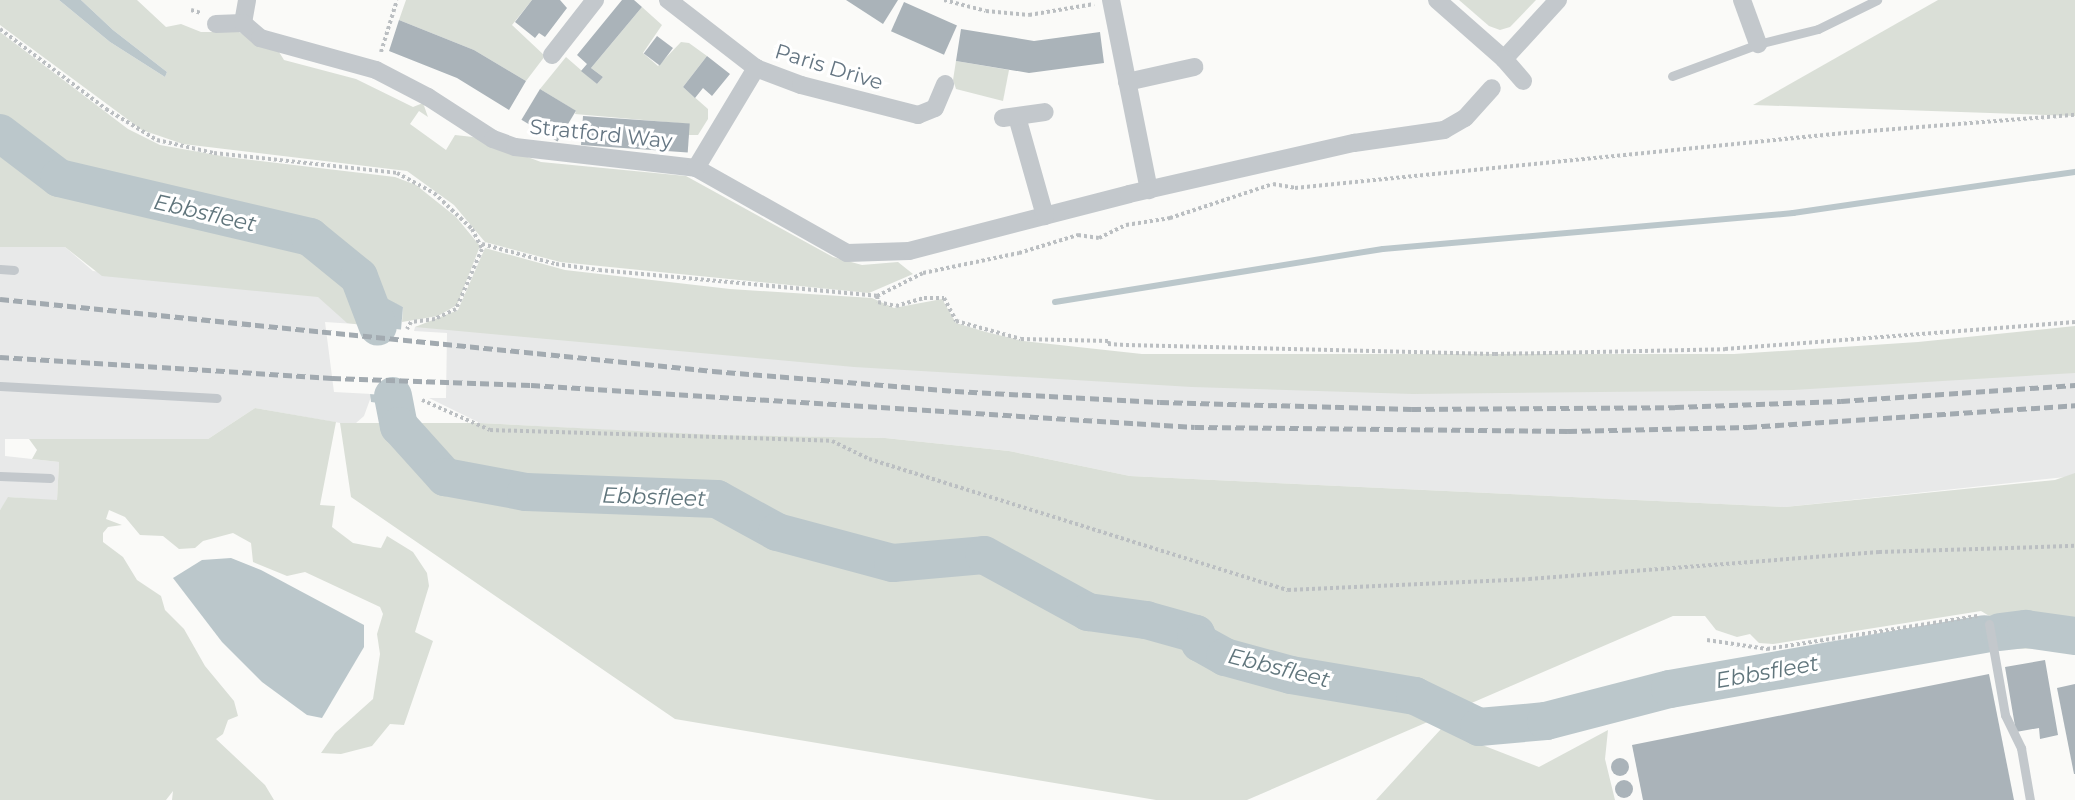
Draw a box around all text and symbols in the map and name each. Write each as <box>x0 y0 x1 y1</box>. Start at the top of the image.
street label: Paris Drive <box>772 39 886 95</box>
street label: Stratford Way <box>528 114 674 154</box>
water label: Ebbsfleet <box>151 188 259 238</box>
water label: Ebbsfleet <box>601 482 707 512</box>
water label: Ebbsfleet <box>1225 643 1333 693</box>
water label: Ebbsfleet <box>1713 650 1821 694</box>

